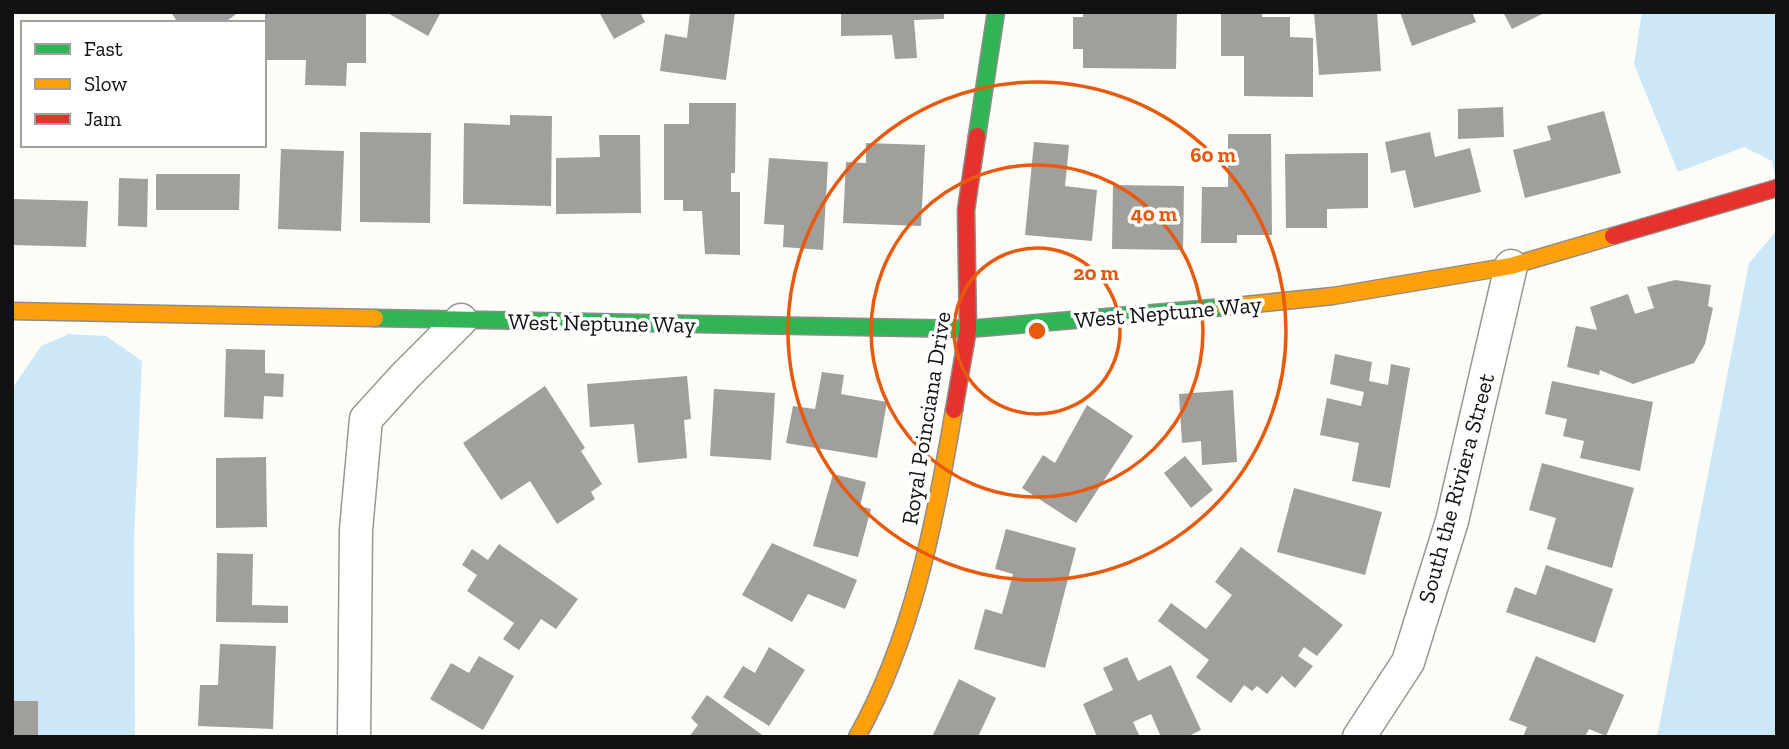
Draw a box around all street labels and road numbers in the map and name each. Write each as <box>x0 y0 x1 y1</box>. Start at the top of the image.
street label: West Neptune Way <box>1073 290 1263 334</box>
street label: West Neptune Way <box>508 307 696 339</box>
street label: Royal Poinciana Drive <box>895 309 957 527</box>
street label: South the Riviera Street <box>1412 370 1500 606</box>

